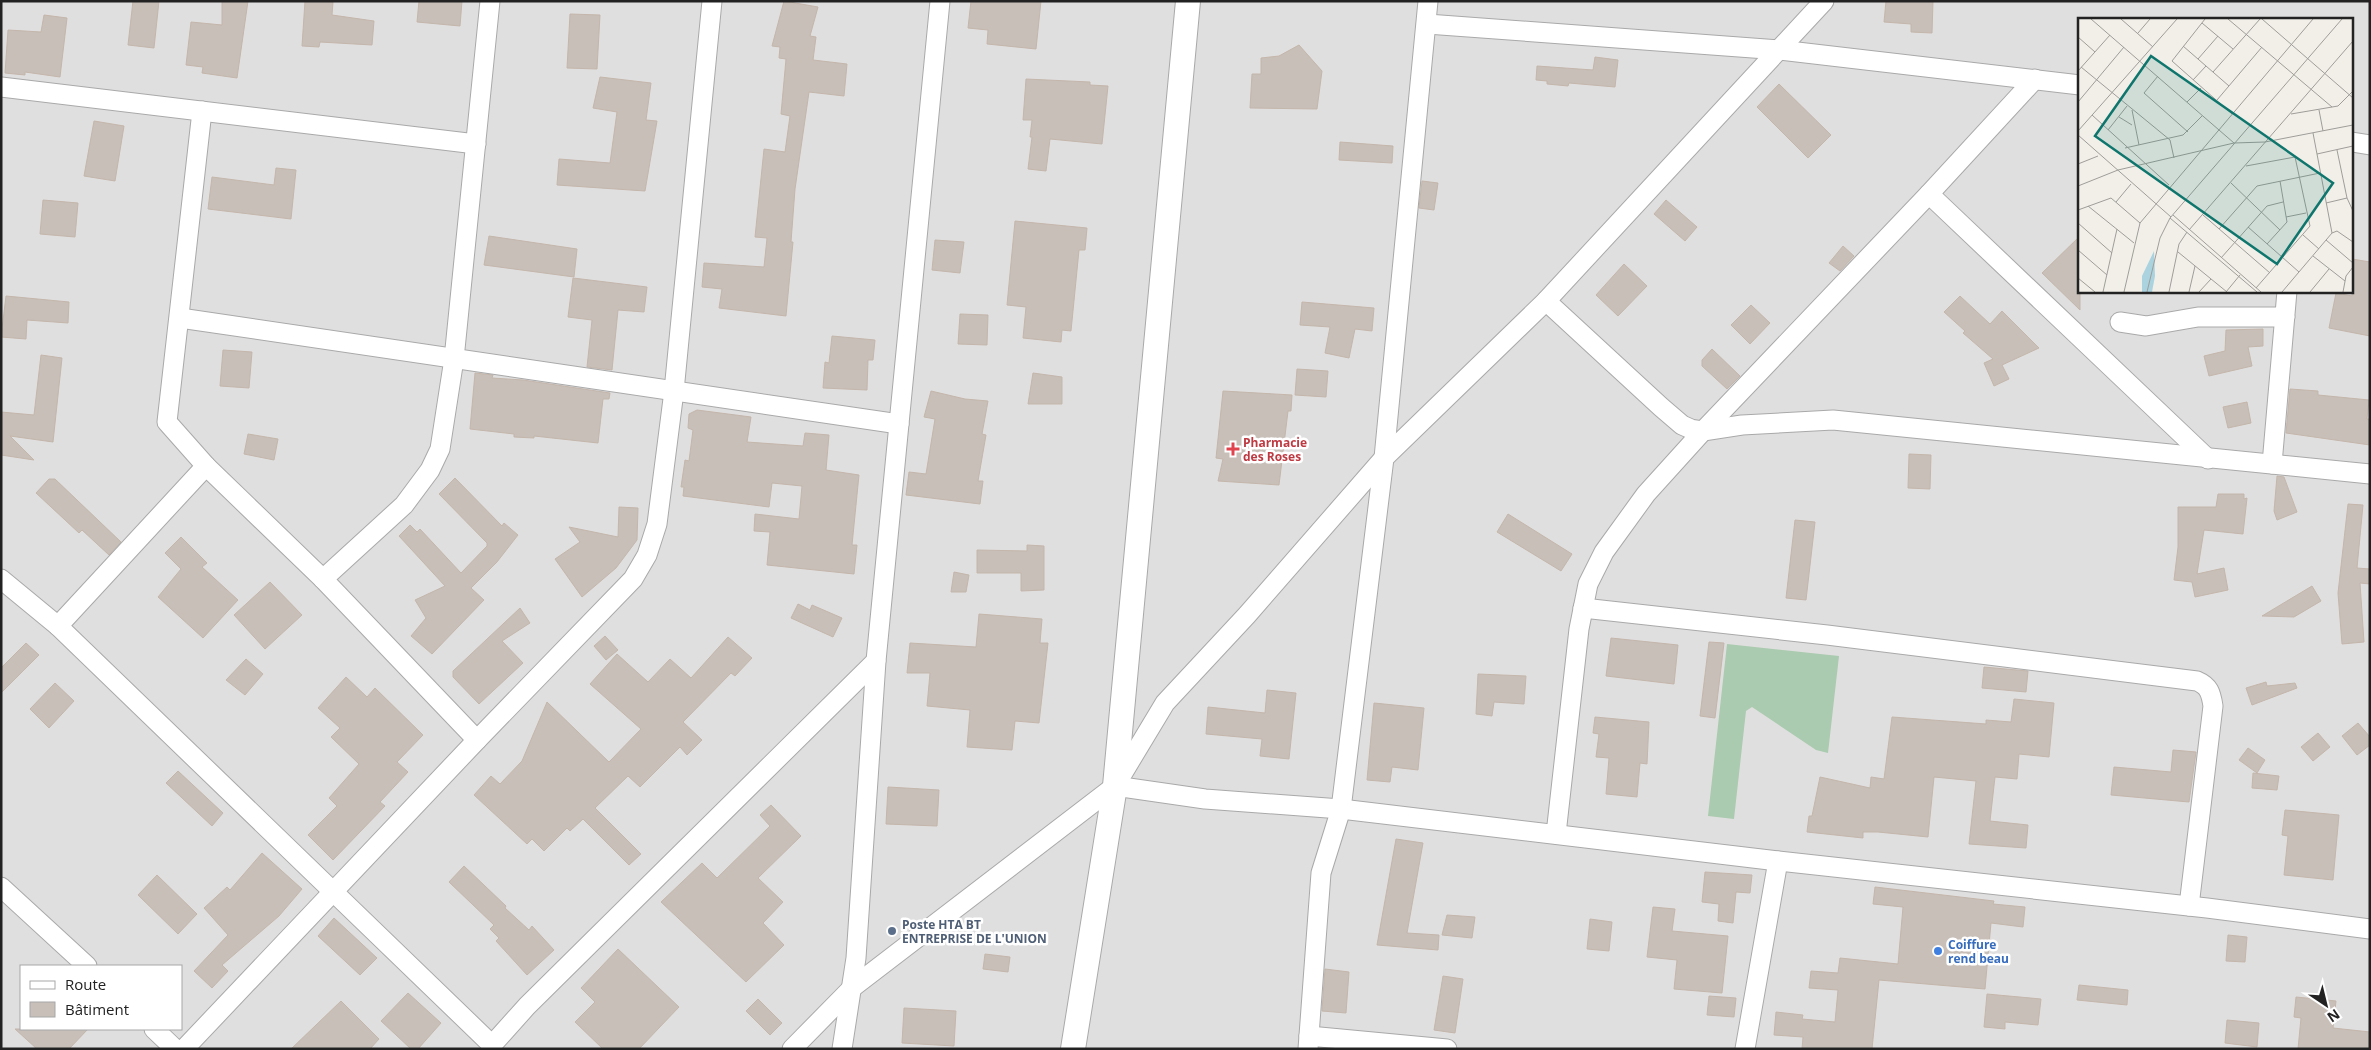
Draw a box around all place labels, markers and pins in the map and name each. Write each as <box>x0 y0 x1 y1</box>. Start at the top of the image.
place label: Pharmacie des Roses <box>1243 434 1307 465</box>
marker: Pharmacie des Roses <box>1227 443 1239 455</box>
place label: Poste HTA BT ENTREPRISE DE L'UNION <box>902 916 1047 947</box>
marker: Poste HTA BT ENTREPRISE DE L'UNION <box>886 925 898 937</box>
place label: Coiffure rend beau <box>1948 936 2009 967</box>
marker: Coiffure rend beau <box>1932 945 1944 957</box>

